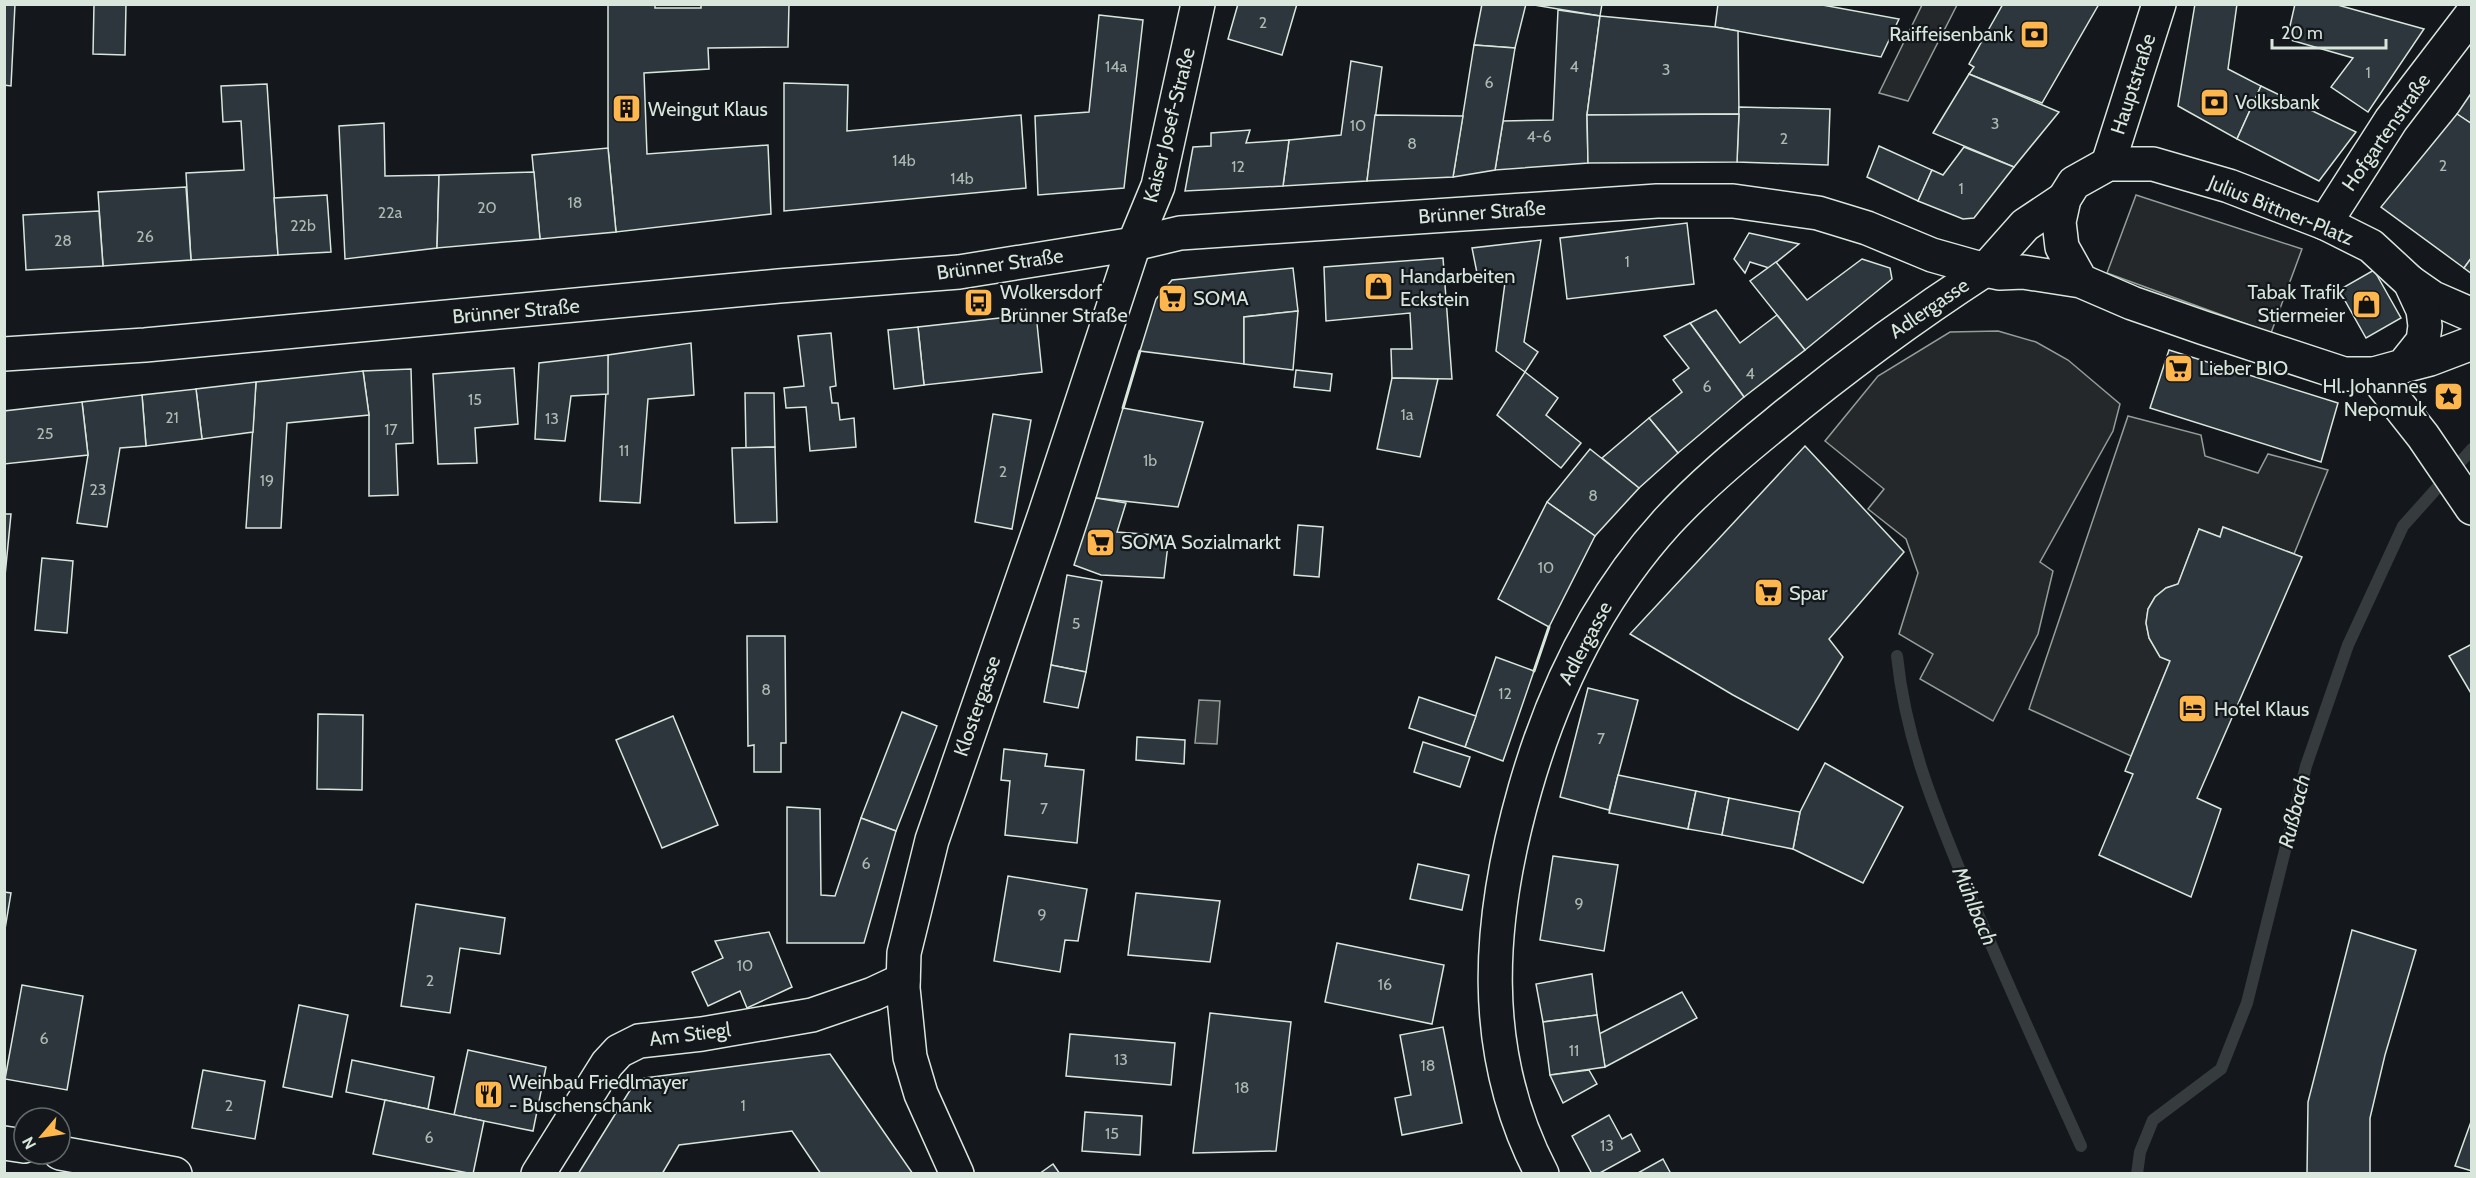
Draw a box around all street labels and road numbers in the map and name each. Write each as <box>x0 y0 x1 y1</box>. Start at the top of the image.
street label: Hauptstraße <box>2105 31 2161 137</box>
street label: Kaiser Josef-Straße <box>1138 45 1200 205</box>
street label: Hofgartenstraße <box>2337 69 2435 195</box>
street label: Julius Bittner-Platz <box>2204 170 2357 250</box>
street label: Brünner Straße <box>1418 196 1546 228</box>
street label: Brünner Straße <box>935 243 1065 285</box>
street label: Adlergasse <box>1885 273 1973 343</box>
street label: Brünner Straße <box>451 293 581 329</box>
street label: Adlergasse <box>1553 597 1617 689</box>
street label: Klostergasse <box>949 653 1005 759</box>
street label: Am Stiegl <box>648 1017 732 1051</box>

